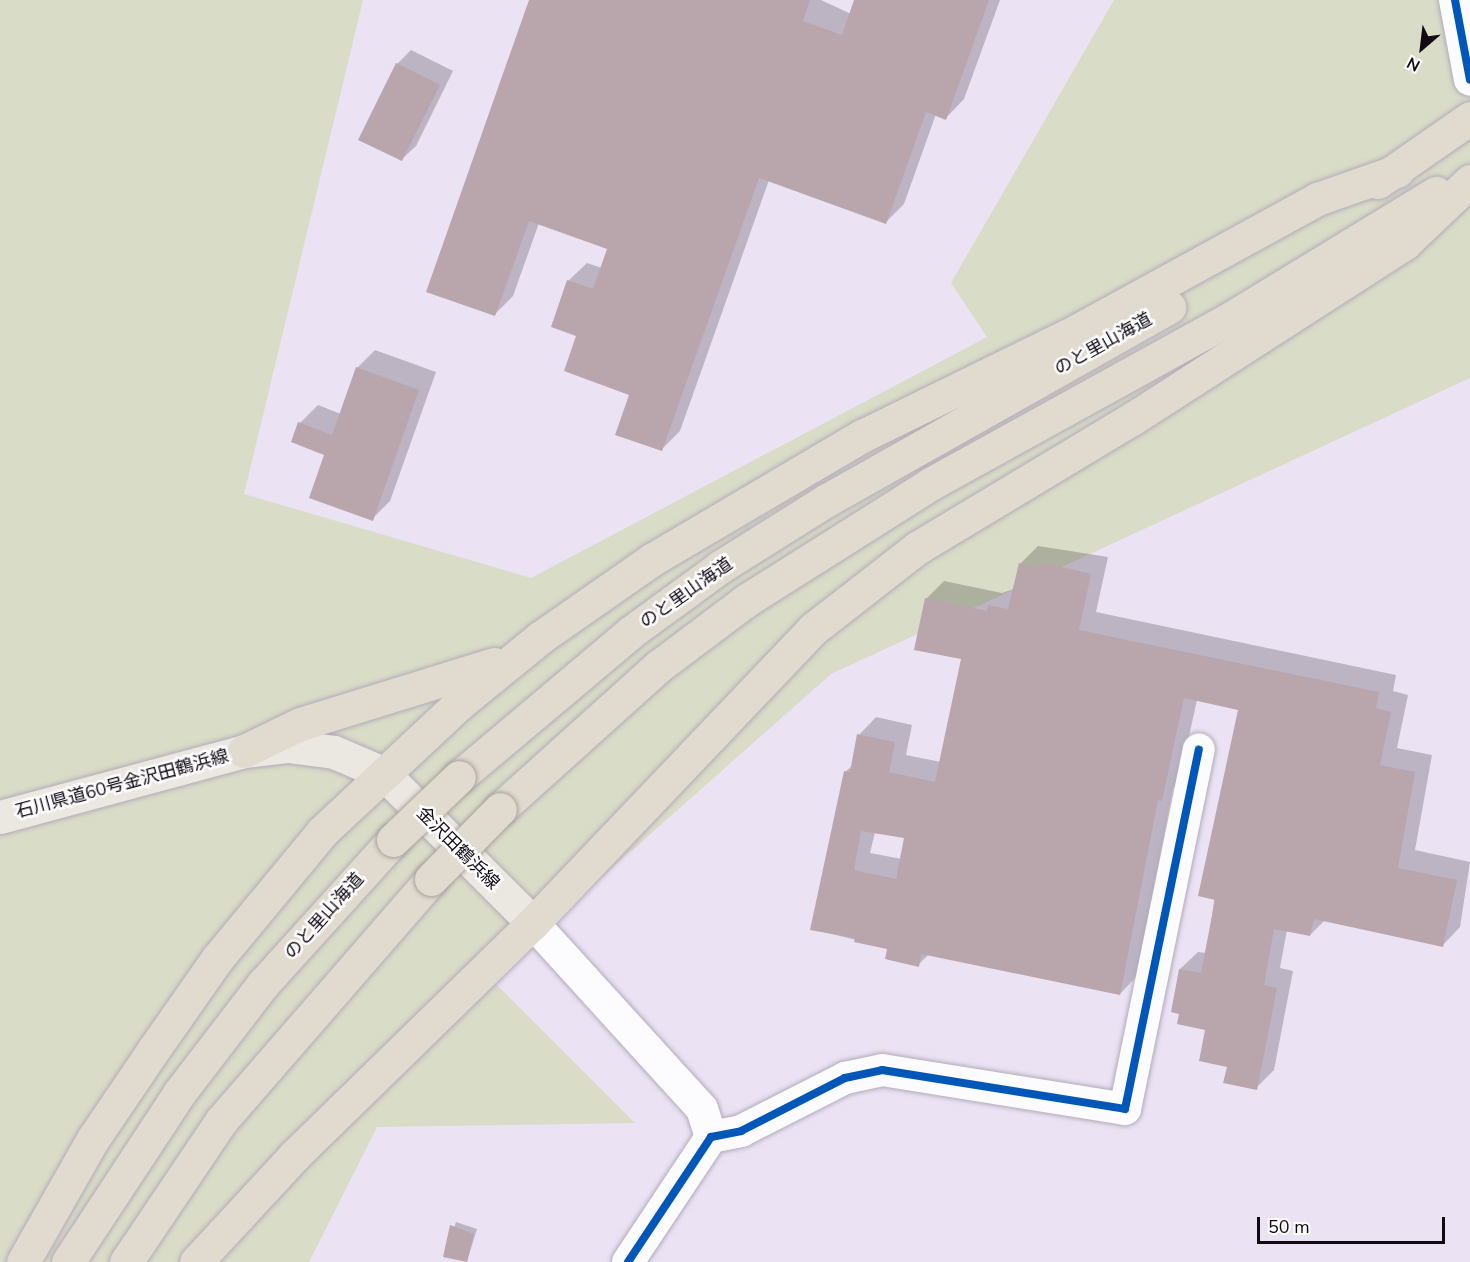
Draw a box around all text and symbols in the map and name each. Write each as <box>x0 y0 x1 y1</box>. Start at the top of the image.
north arrow <box>1392 18 1452 78</box>
text: N <box>1403 51 1424 76</box>
street label: のと里山海道 <box>1051 308 1155 380</box>
street label: のと里山海道 <box>636 553 736 633</box>
street label: 石川県道60号金沢田鶴浜線 <box>13 745 231 823</box>
street label: 金沢田鶴浜線 <box>412 802 504 894</box>
street label: のと里山海道 <box>280 869 368 963</box>
scale bar <box>1260 1205 1448 1243</box>
text: 50 m <box>1268 1215 1310 1239</box>

